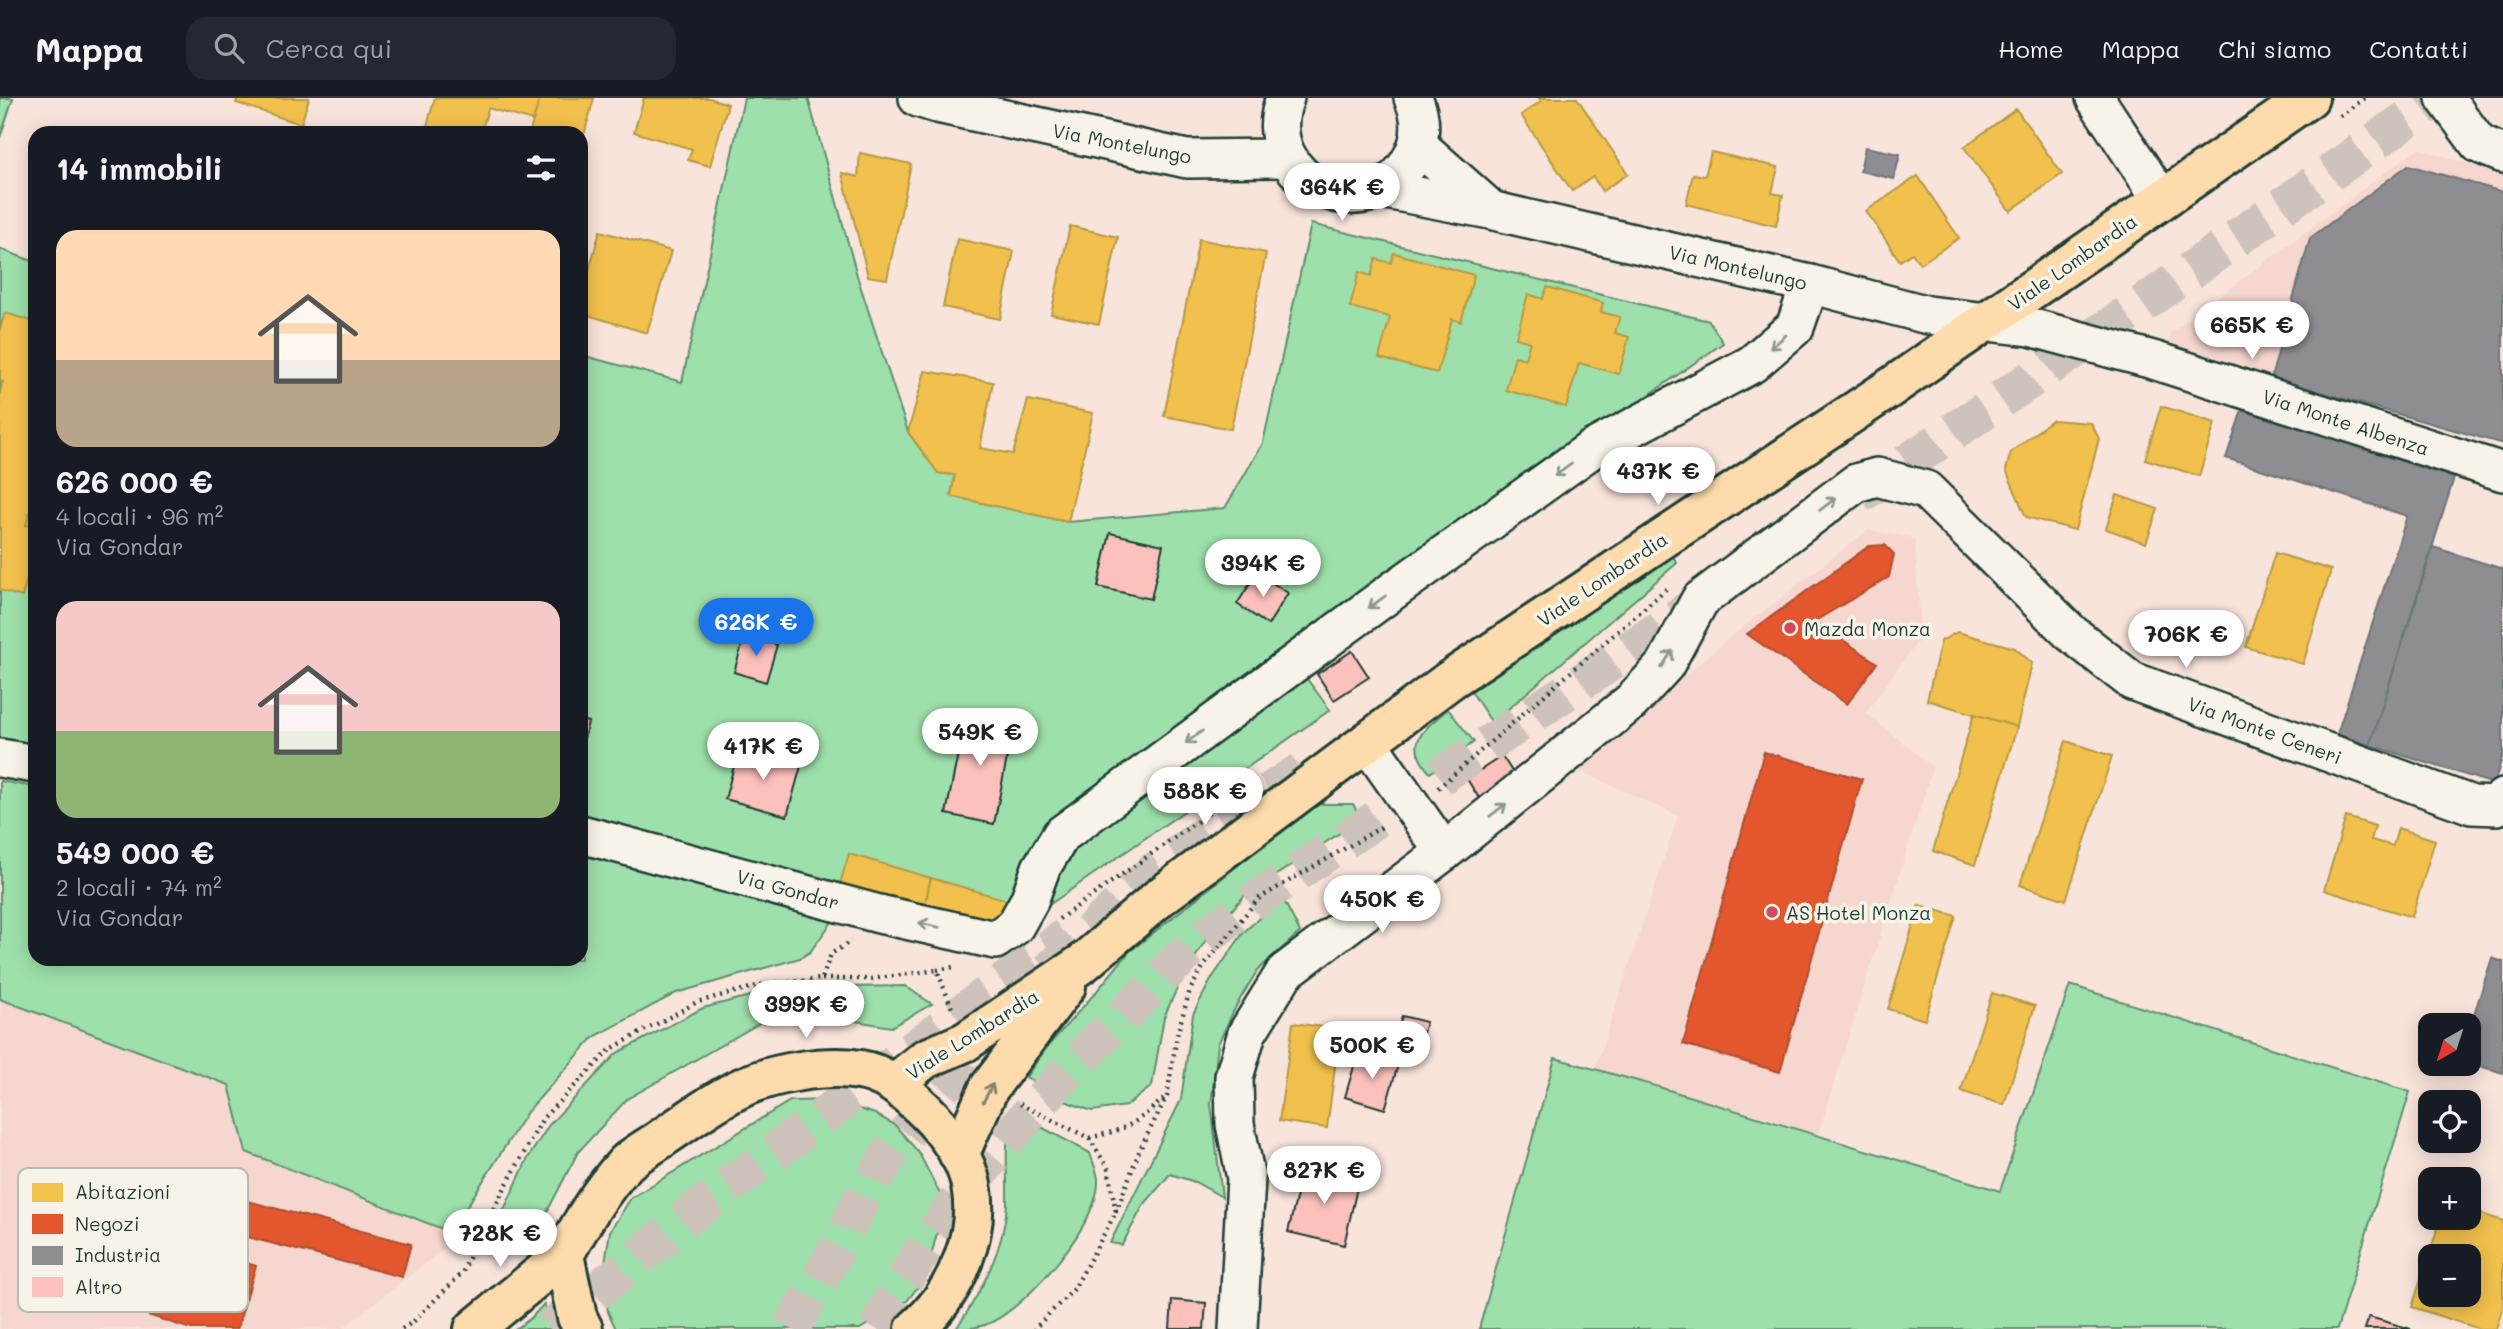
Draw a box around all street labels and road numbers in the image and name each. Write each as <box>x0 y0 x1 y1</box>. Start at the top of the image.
street label: Via Montelungo <box>1050 117 1194 169</box>
street label: Viale Lombardia <box>2003 208 2141 316</box>
street label: Via Montelungo <box>1667 239 1809 295</box>
street label: Via Monte Albenza <box>2259 383 2433 461</box>
street label: Viale Lombardia <box>1532 526 1672 632</box>
street label: Via Monte Ceneri <box>2185 691 2345 769</box>
street label: Via Gondar <box>734 863 842 915</box>
street label: Viale Lombardia <box>901 983 1043 1085</box>

